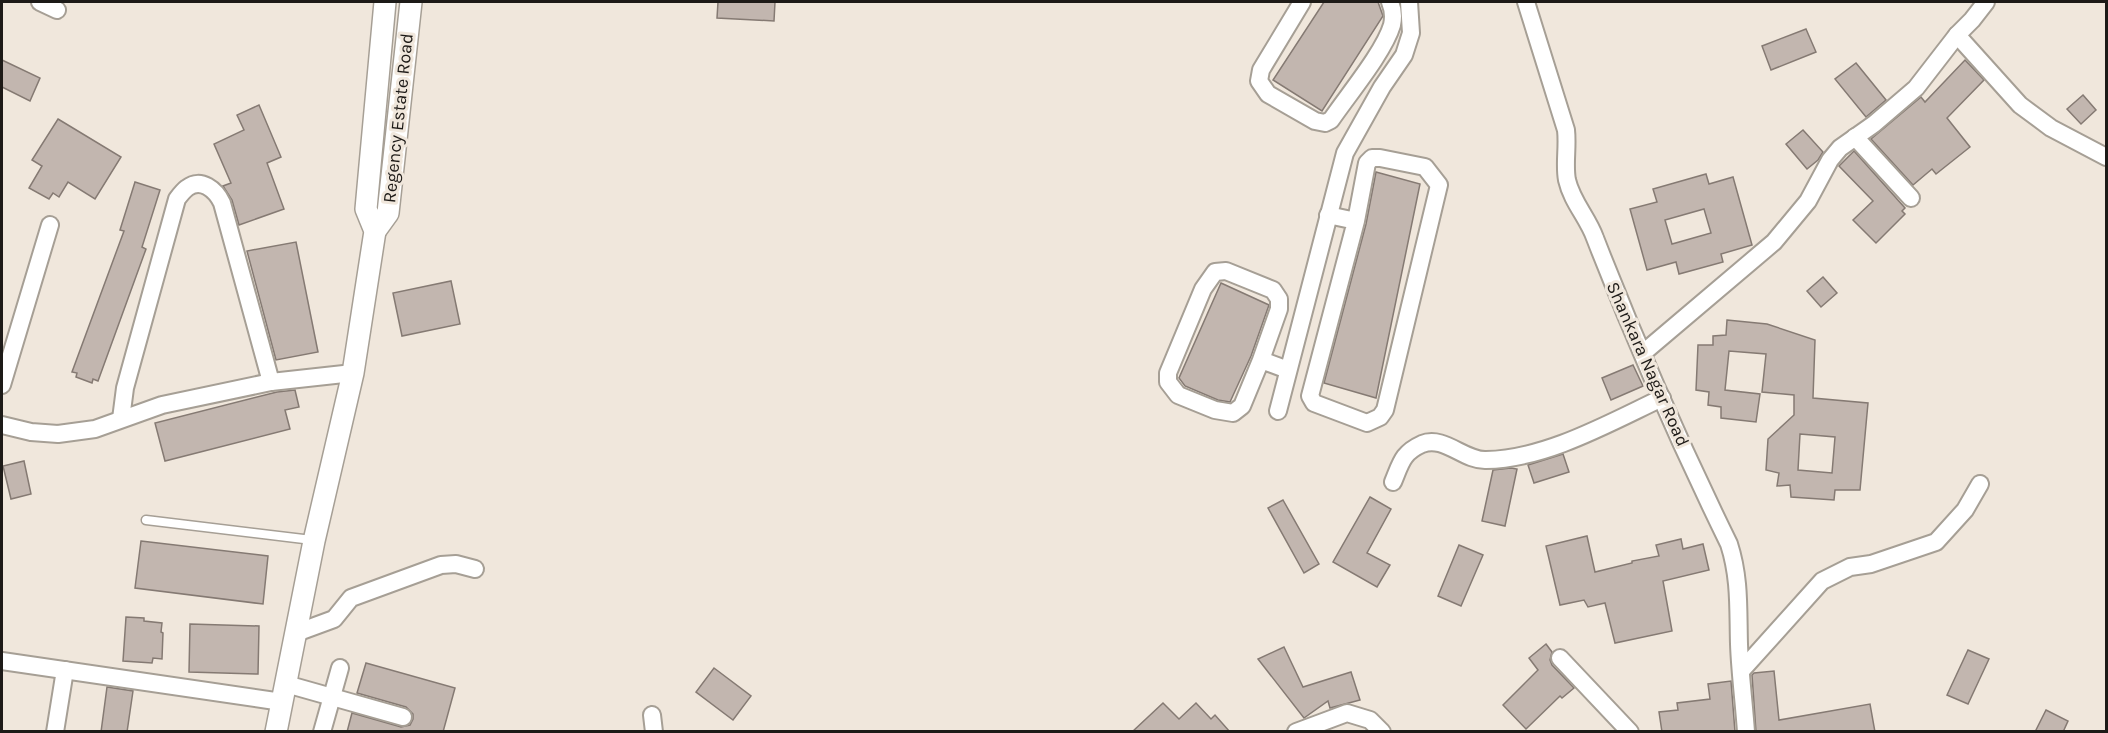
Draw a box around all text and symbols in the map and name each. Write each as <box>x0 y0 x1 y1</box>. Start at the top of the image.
street label: Regency Estate Road <box>378 32 418 204</box>
street label: Shankara Nagar Road <box>1602 278 1694 450</box>

